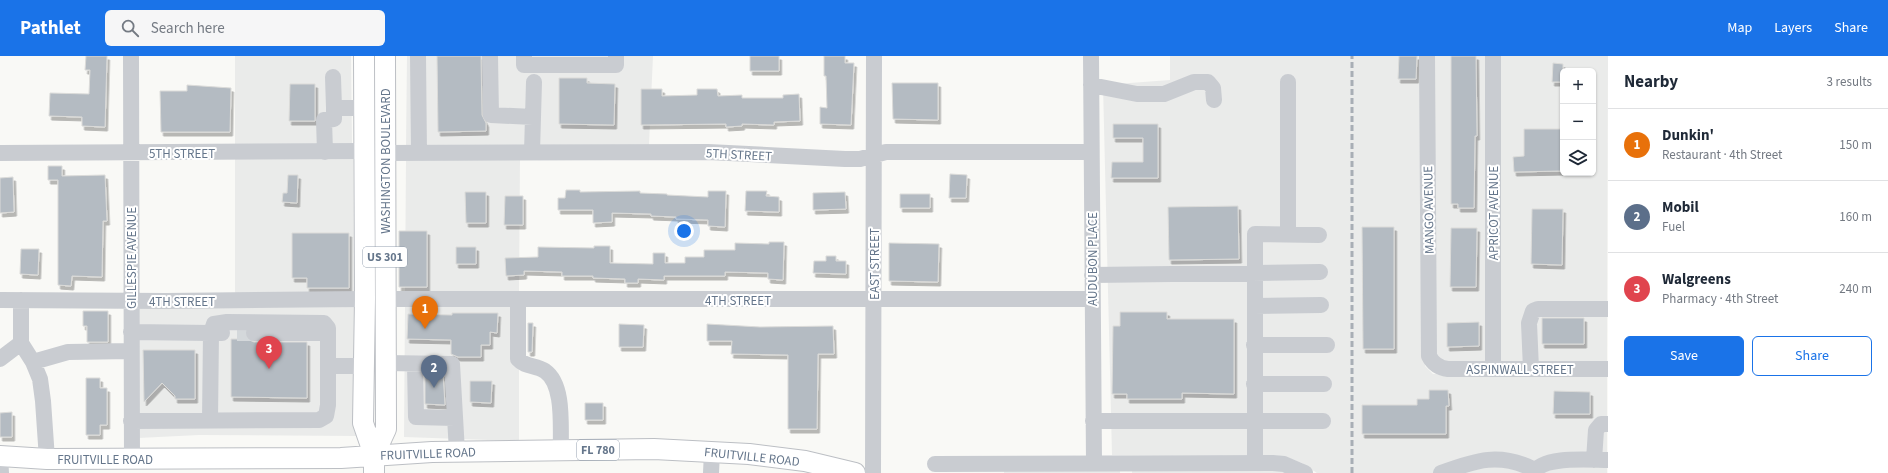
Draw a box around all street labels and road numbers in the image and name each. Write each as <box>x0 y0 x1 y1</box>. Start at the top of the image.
street label: WASHINGTON BOULEVARD <box>377 88 395 234</box>
street label: 5TH STREET <box>705 144 773 166</box>
street label: 5TH STREET <box>149 145 215 163</box>
street label: MANGO AVENUE <box>1419 166 1439 254</box>
street label: APRICOT AVENUE <box>1485 166 1503 260</box>
street label: GILLESPIE AVENUE <box>123 207 141 309</box>
street label: AUDUBON PLACE <box>1084 212 1102 306</box>
street label: EAST STREET <box>866 228 884 300</box>
road number: US 301 <box>363 247 407 267</box>
street label: 4TH STREET <box>705 292 771 310</box>
street label: 4TH STREET <box>149 293 215 311</box>
street label: ASPINWALL STREET <box>1466 361 1574 379</box>
road number: FL 780 <box>577 440 619 460</box>
street label: FRUITVILLE ROAD <box>380 443 476 465</box>
street label: FRUITVILLE ROAD <box>703 443 800 471</box>
street label: FRUITVILLE ROAD <box>57 451 153 469</box>

